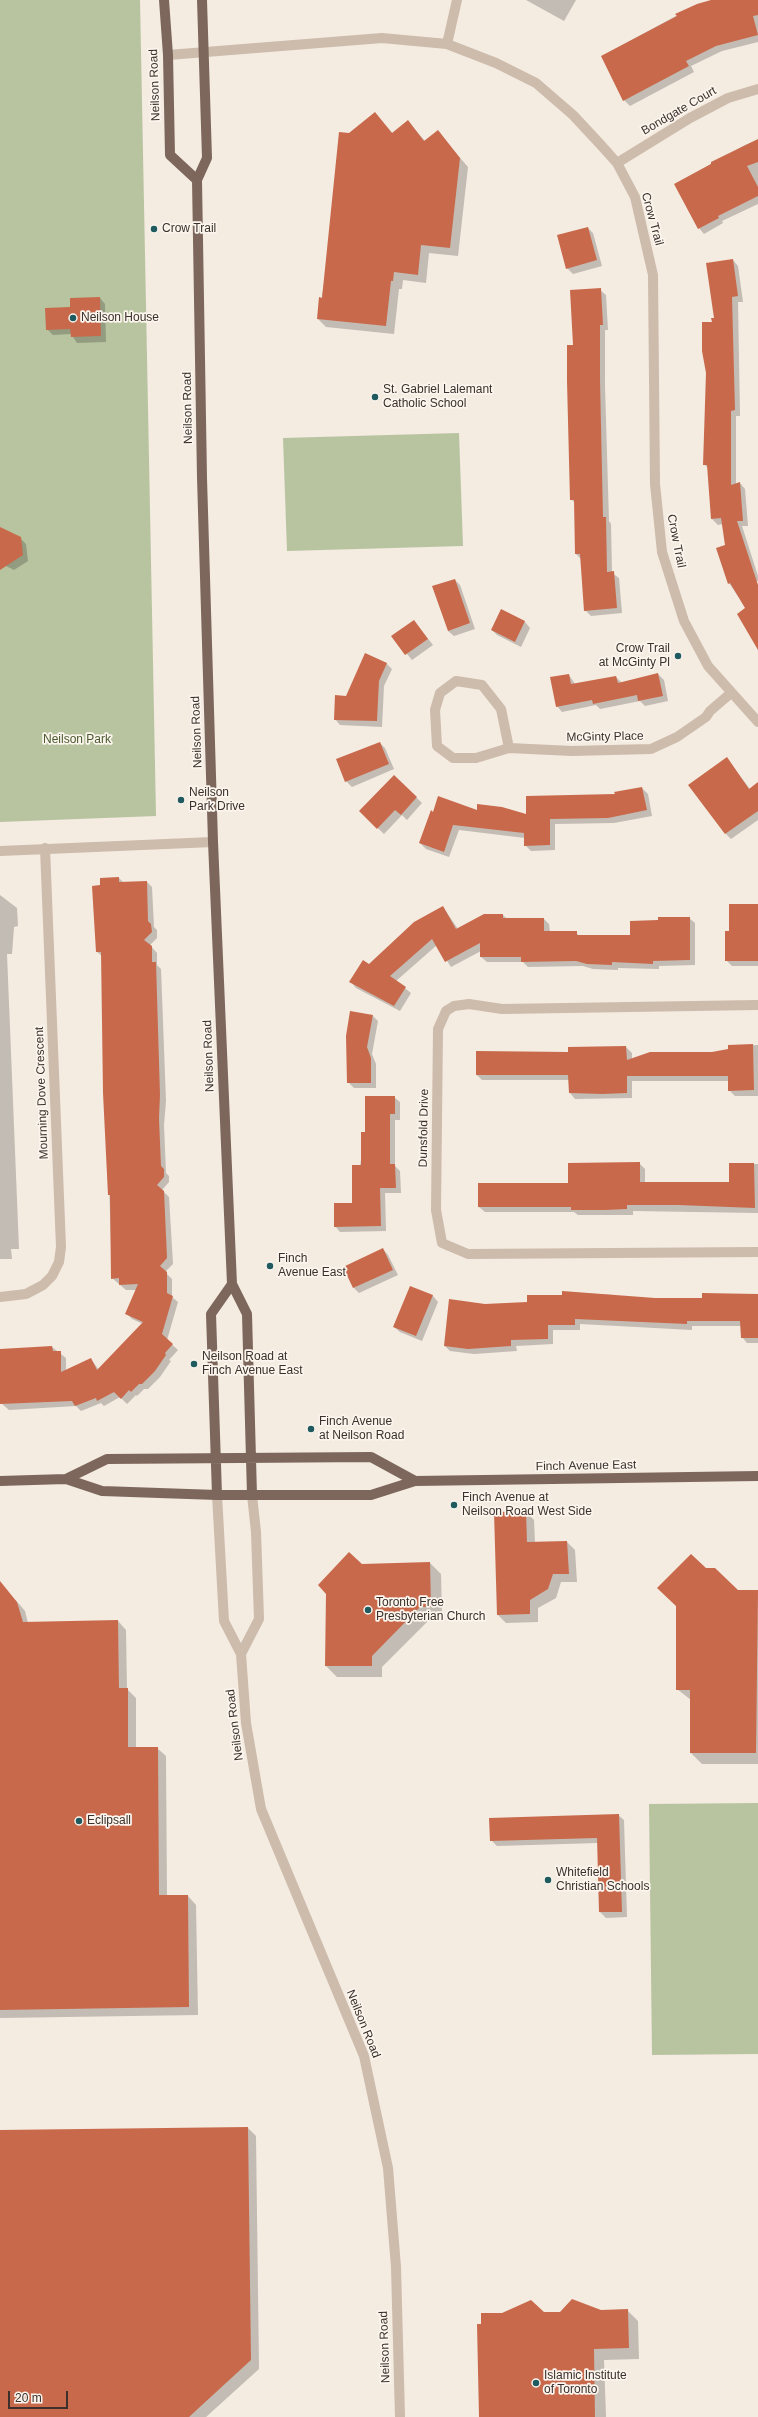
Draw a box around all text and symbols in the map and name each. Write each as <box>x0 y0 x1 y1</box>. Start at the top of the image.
street label: Neilson Road <box>147 49 163 121</box>
street label: Bondgate Court <box>639 84 719 138</box>
street label: Crow Trail <box>638 191 666 247</box>
place label: Crow Trail <box>162 222 216 236</box>
marker: Crow Trail <box>149 224 159 234</box>
place label: Neilson House <box>81 311 159 325</box>
marker: Neilson House <box>68 313 78 323</box>
street label: Neilson Road <box>180 372 196 444</box>
place label: St. Gabriel Lalemant Catholic School <box>383 383 492 411</box>
marker: St. Gabriel Lalemant Catholic School <box>370 392 380 402</box>
street label: Crow Trail <box>664 513 688 569</box>
place label: Crow Trail at McGinty Pl <box>599 642 670 670</box>
marker: Crow Trail at McGinty Pl <box>673 651 683 661</box>
street label: Neilson Road <box>189 696 205 768</box>
street label: McGinty Place <box>566 729 644 745</box>
park label: Neilson Park <box>43 733 111 747</box>
place label: Neilson Park Drive <box>189 786 245 814</box>
marker: Neilson Park Drive <box>176 795 186 805</box>
street label: Neilson Road <box>201 1020 217 1092</box>
street label: Mourning Dove Crescent <box>32 1026 52 1160</box>
street label: Dunsfold Drive <box>416 1089 432 1167</box>
place label: Finch Avenue East <box>278 1252 346 1280</box>
marker: Finch Avenue East <box>265 1261 275 1271</box>
place label: Neilson Road at Finch Avenue East <box>202 1350 303 1378</box>
marker: Neilson Road at Finch Avenue East <box>189 1359 199 1369</box>
place label: Finch Avenue at Neilson Road <box>319 1415 404 1443</box>
marker: Finch Avenue at Neilson Road <box>306 1424 316 1434</box>
street label: Finch Avenue East <box>536 1458 636 1474</box>
place label: Finch Avenue at Neilson Road West Side <box>462 1491 592 1519</box>
marker: Finch Avenue at Neilson Road West Side <box>449 1500 459 1510</box>
place label: Toronto Free Presbyterian Church <box>376 1596 485 1624</box>
marker: Toronto Free Presbyterian Church <box>363 1605 373 1615</box>
street label: Neilson Road <box>223 1688 247 1762</box>
place label: Eclipsall <box>87 1814 131 1828</box>
marker: Eclipsall <box>74 1816 84 1826</box>
place label: Whitefield Christian Schools <box>556 1866 649 1894</box>
marker: Whitefield Christian Schools <box>543 1875 553 1885</box>
street label: Neilson Road <box>343 1988 383 2060</box>
street label: Neilson Road <box>377 2311 393 2383</box>
place label: Islamic Institute of Toronto <box>544 2369 627 2397</box>
marker: Islamic Institute of Toronto <box>531 2378 541 2388</box>
scale bar <box>10 2383 70 2409</box>
text: 20 m <box>15 2391 42 2405</box>

